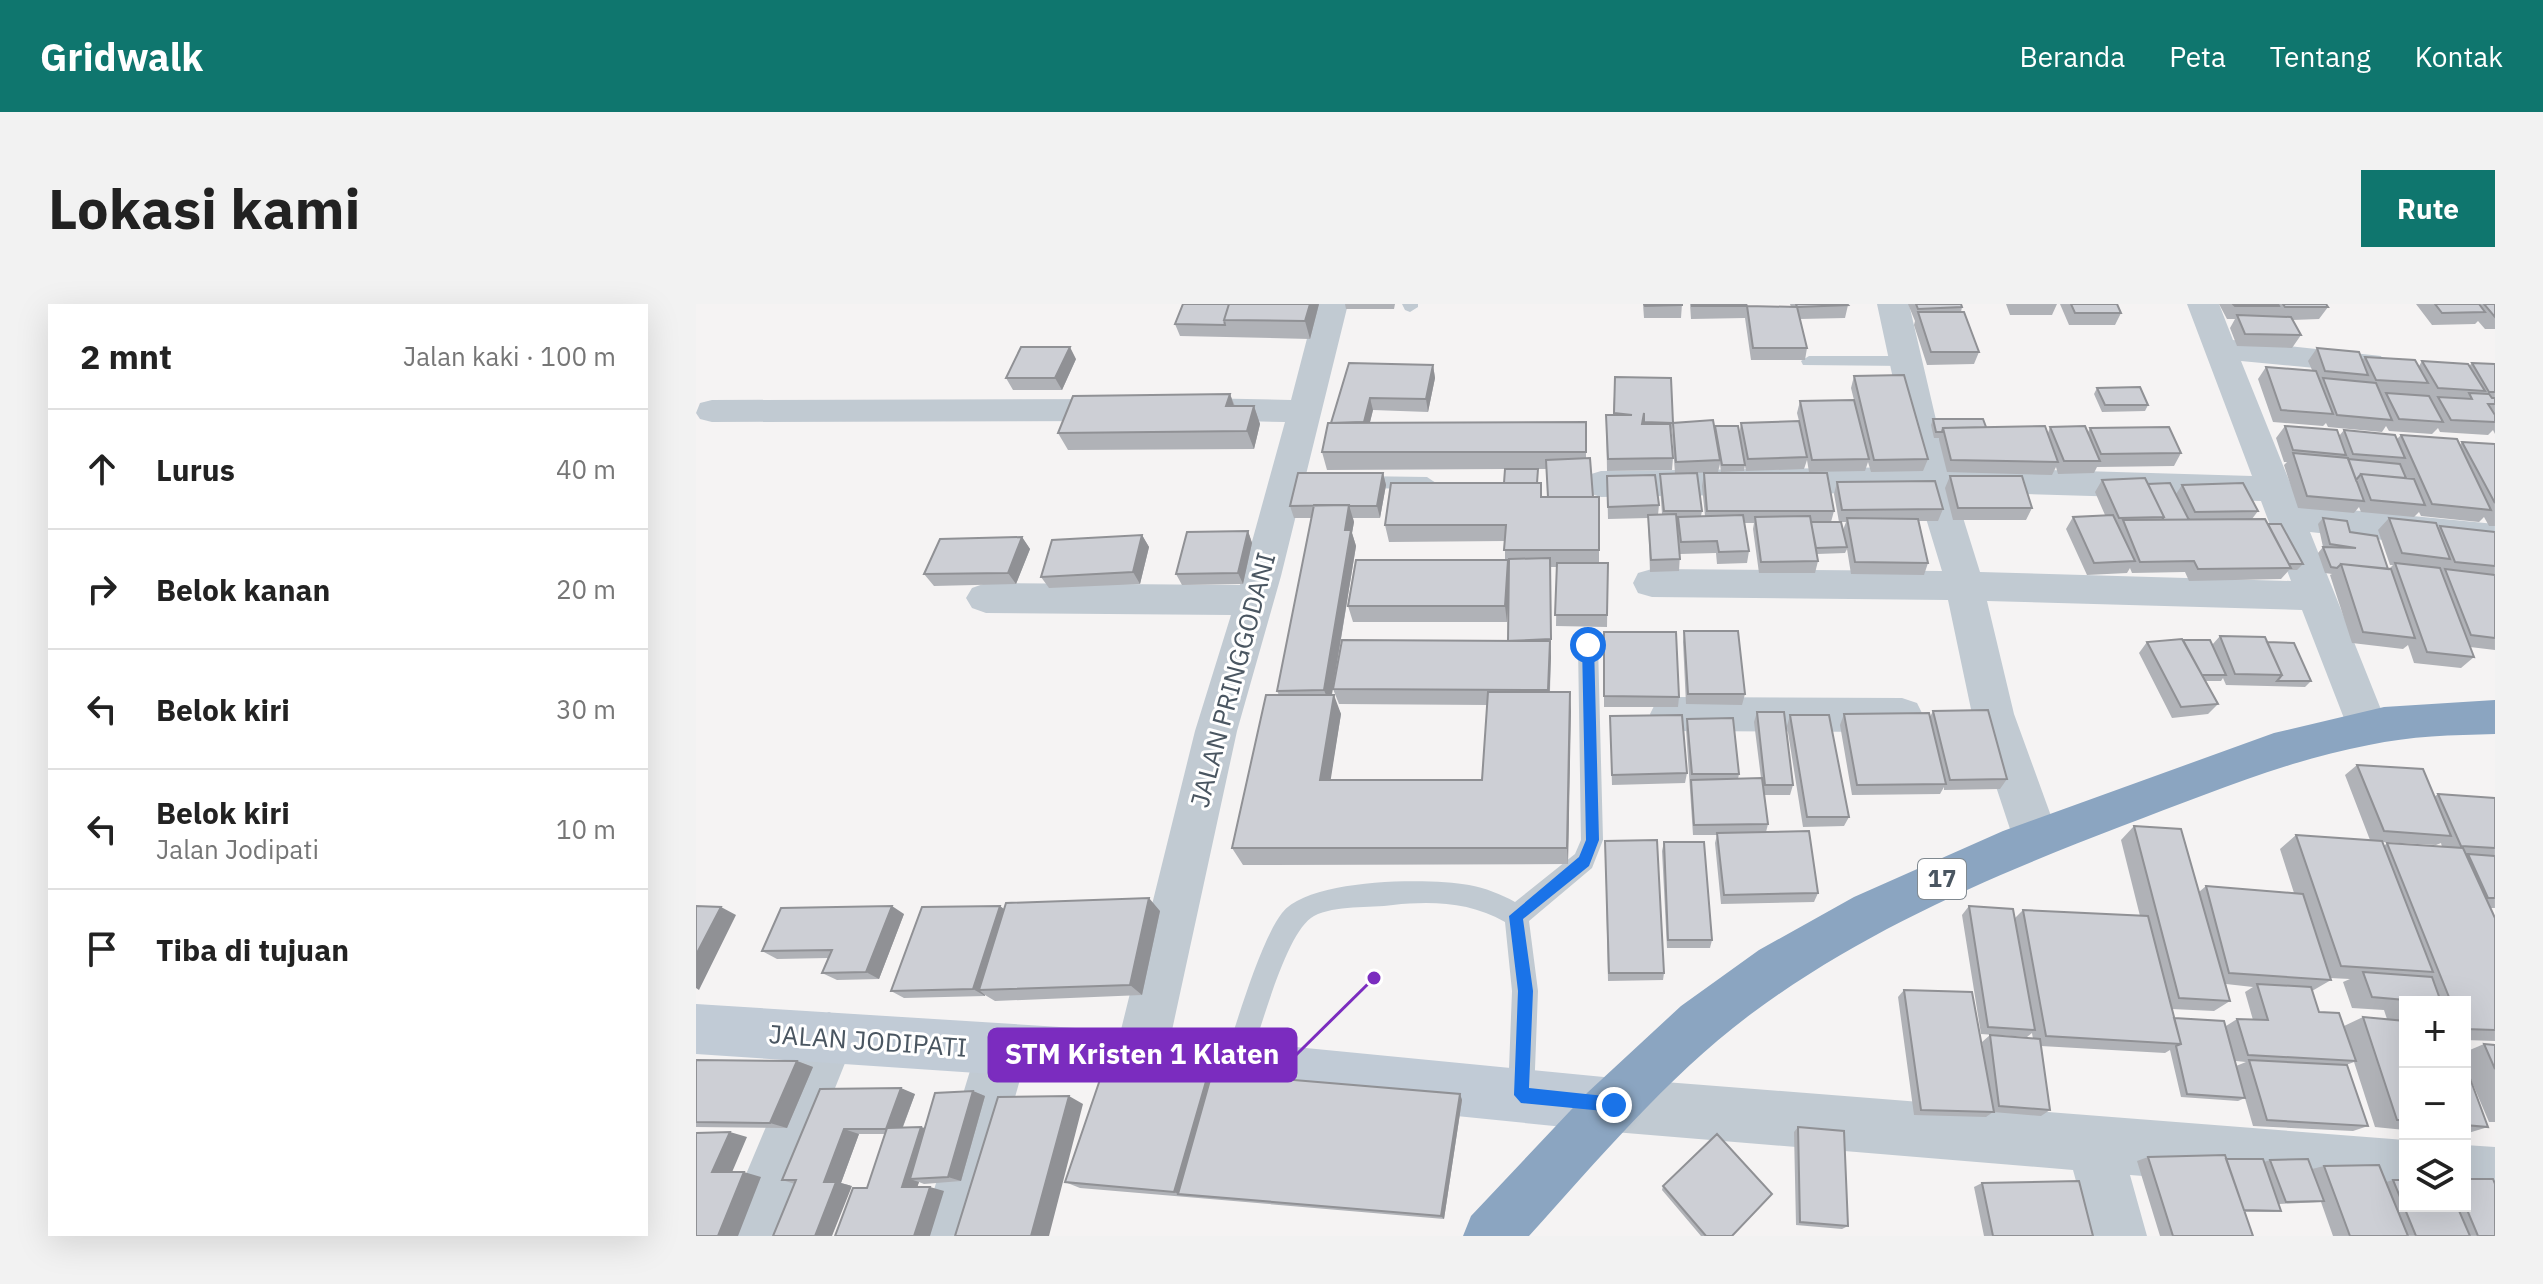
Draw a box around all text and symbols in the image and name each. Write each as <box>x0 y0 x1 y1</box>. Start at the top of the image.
text: Gridwalk <box>40 32 203 81</box>
text: Beranda <box>2019 38 2125 75</box>
text: Peta <box>2169 38 2226 75</box>
text: Tentang <box>2270 38 2371 75</box>
text: Kontak <box>2415 38 2503 75</box>
button: Rute <box>2361 170 2495 247</box>
text: Lokasi kami <box>48 172 361 244</box>
text: 2 mnt <box>80 334 172 378</box>
text: Jalan kaki · 100 m <box>403 339 616 373</box>
icon: ahead <box>80 447 124 491</box>
text: Lurus <box>156 450 235 489</box>
text: 40 m <box>556 452 616 486</box>
street label: JALAN PRINGGODANI <box>1182 548 1282 811</box>
icon: right <box>80 567 124 611</box>
text: Belok kanan <box>156 570 330 609</box>
text: 20 m <box>556 572 616 606</box>
route start <box>1570 627 1606 663</box>
icon: left <box>80 687 124 731</box>
text: Belok kiri <box>156 690 290 729</box>
text: 30 m <box>556 692 616 726</box>
text: Belok kiri <box>156 793 290 832</box>
icon: left <box>80 807 124 851</box>
text: 10 m <box>556 812 616 846</box>
text: Jalan Jodipati <box>156 832 319 866</box>
road number: 17 <box>1918 859 1966 899</box>
icon: arrive <box>80 927 124 971</box>
text: Tiba di tujuan <box>156 930 349 969</box>
map controls <box>2399 996 2471 1212</box>
button: + <box>2399 996 2471 1068</box>
street label: JALAN JODIPATI <box>768 1016 968 1064</box>
callout: STM Kristen 1 Klaten <box>989 1029 1296 1081</box>
text: STM Kristen 1 Klaten <box>1005 1035 1279 1072</box>
button: − <box>2399 1068 2471 1140</box>
route end <box>1596 1087 1632 1123</box>
button: layers <box>2399 1140 2471 1212</box>

